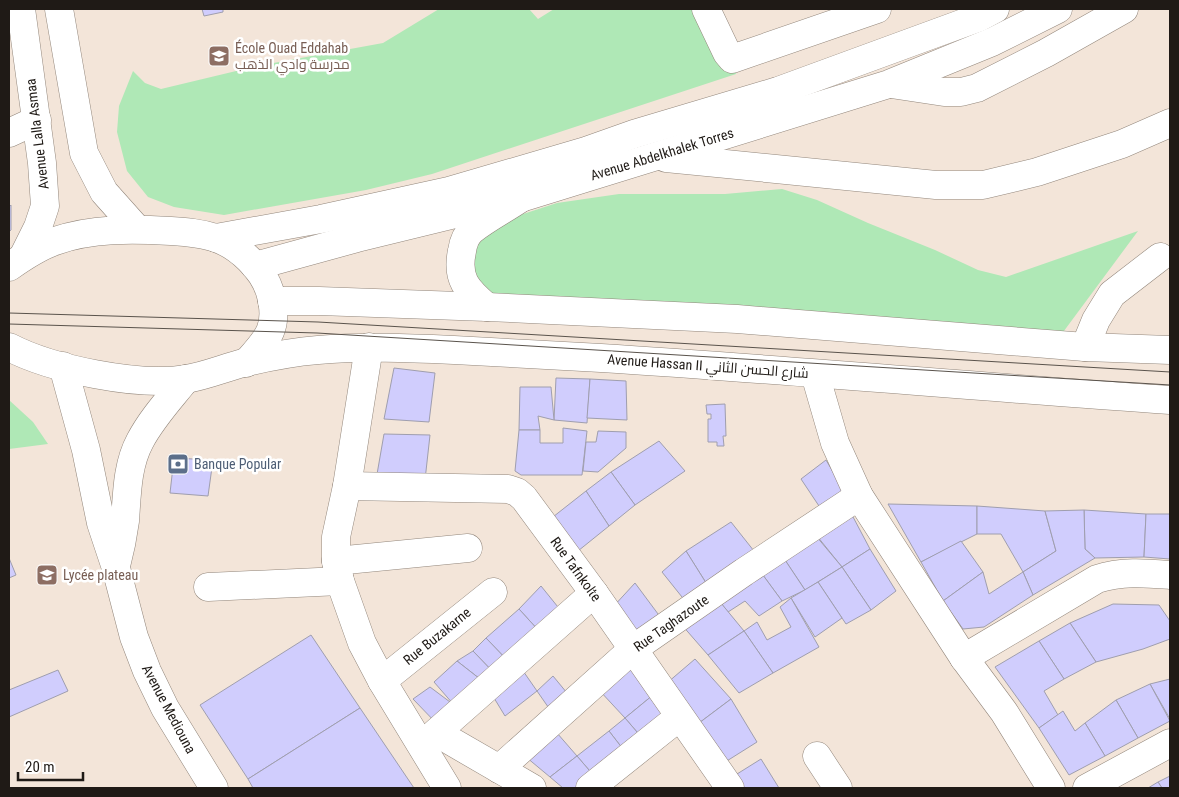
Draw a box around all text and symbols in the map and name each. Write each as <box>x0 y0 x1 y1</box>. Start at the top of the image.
place label: École Ouad Eddahab مدرسة وادي الذهب <box>235 39 350 76</box>
school or university icon: École Ouad Eddahab مدرسة وادي الذهب <box>207 44 231 68</box>
street label: Avenue Lalla Asmaa <box>22 78 52 190</box>
street label: Avenue Abdelkhalek Torres <box>588 125 736 183</box>
street label: Avenue Hassan II شارع الحسن الثاني <box>607 351 809 385</box>
bank icon: Banque Popular <box>166 452 190 476</box>
place label: Banque Popular <box>194 456 281 472</box>
street label: Rue Tafnkolte <box>547 534 605 605</box>
school or university icon: Lycée plateau <box>35 563 59 587</box>
place label: Lycée plateau <box>63 567 138 583</box>
street label: Rue Taghazoute <box>630 591 712 655</box>
street label: Rue Buzakarne <box>400 604 474 668</box>
street label: Avenue Mediouna <box>139 662 199 756</box>
scale bar <box>18 750 82 782</box>
text: 20 m <box>25 758 55 776</box>

